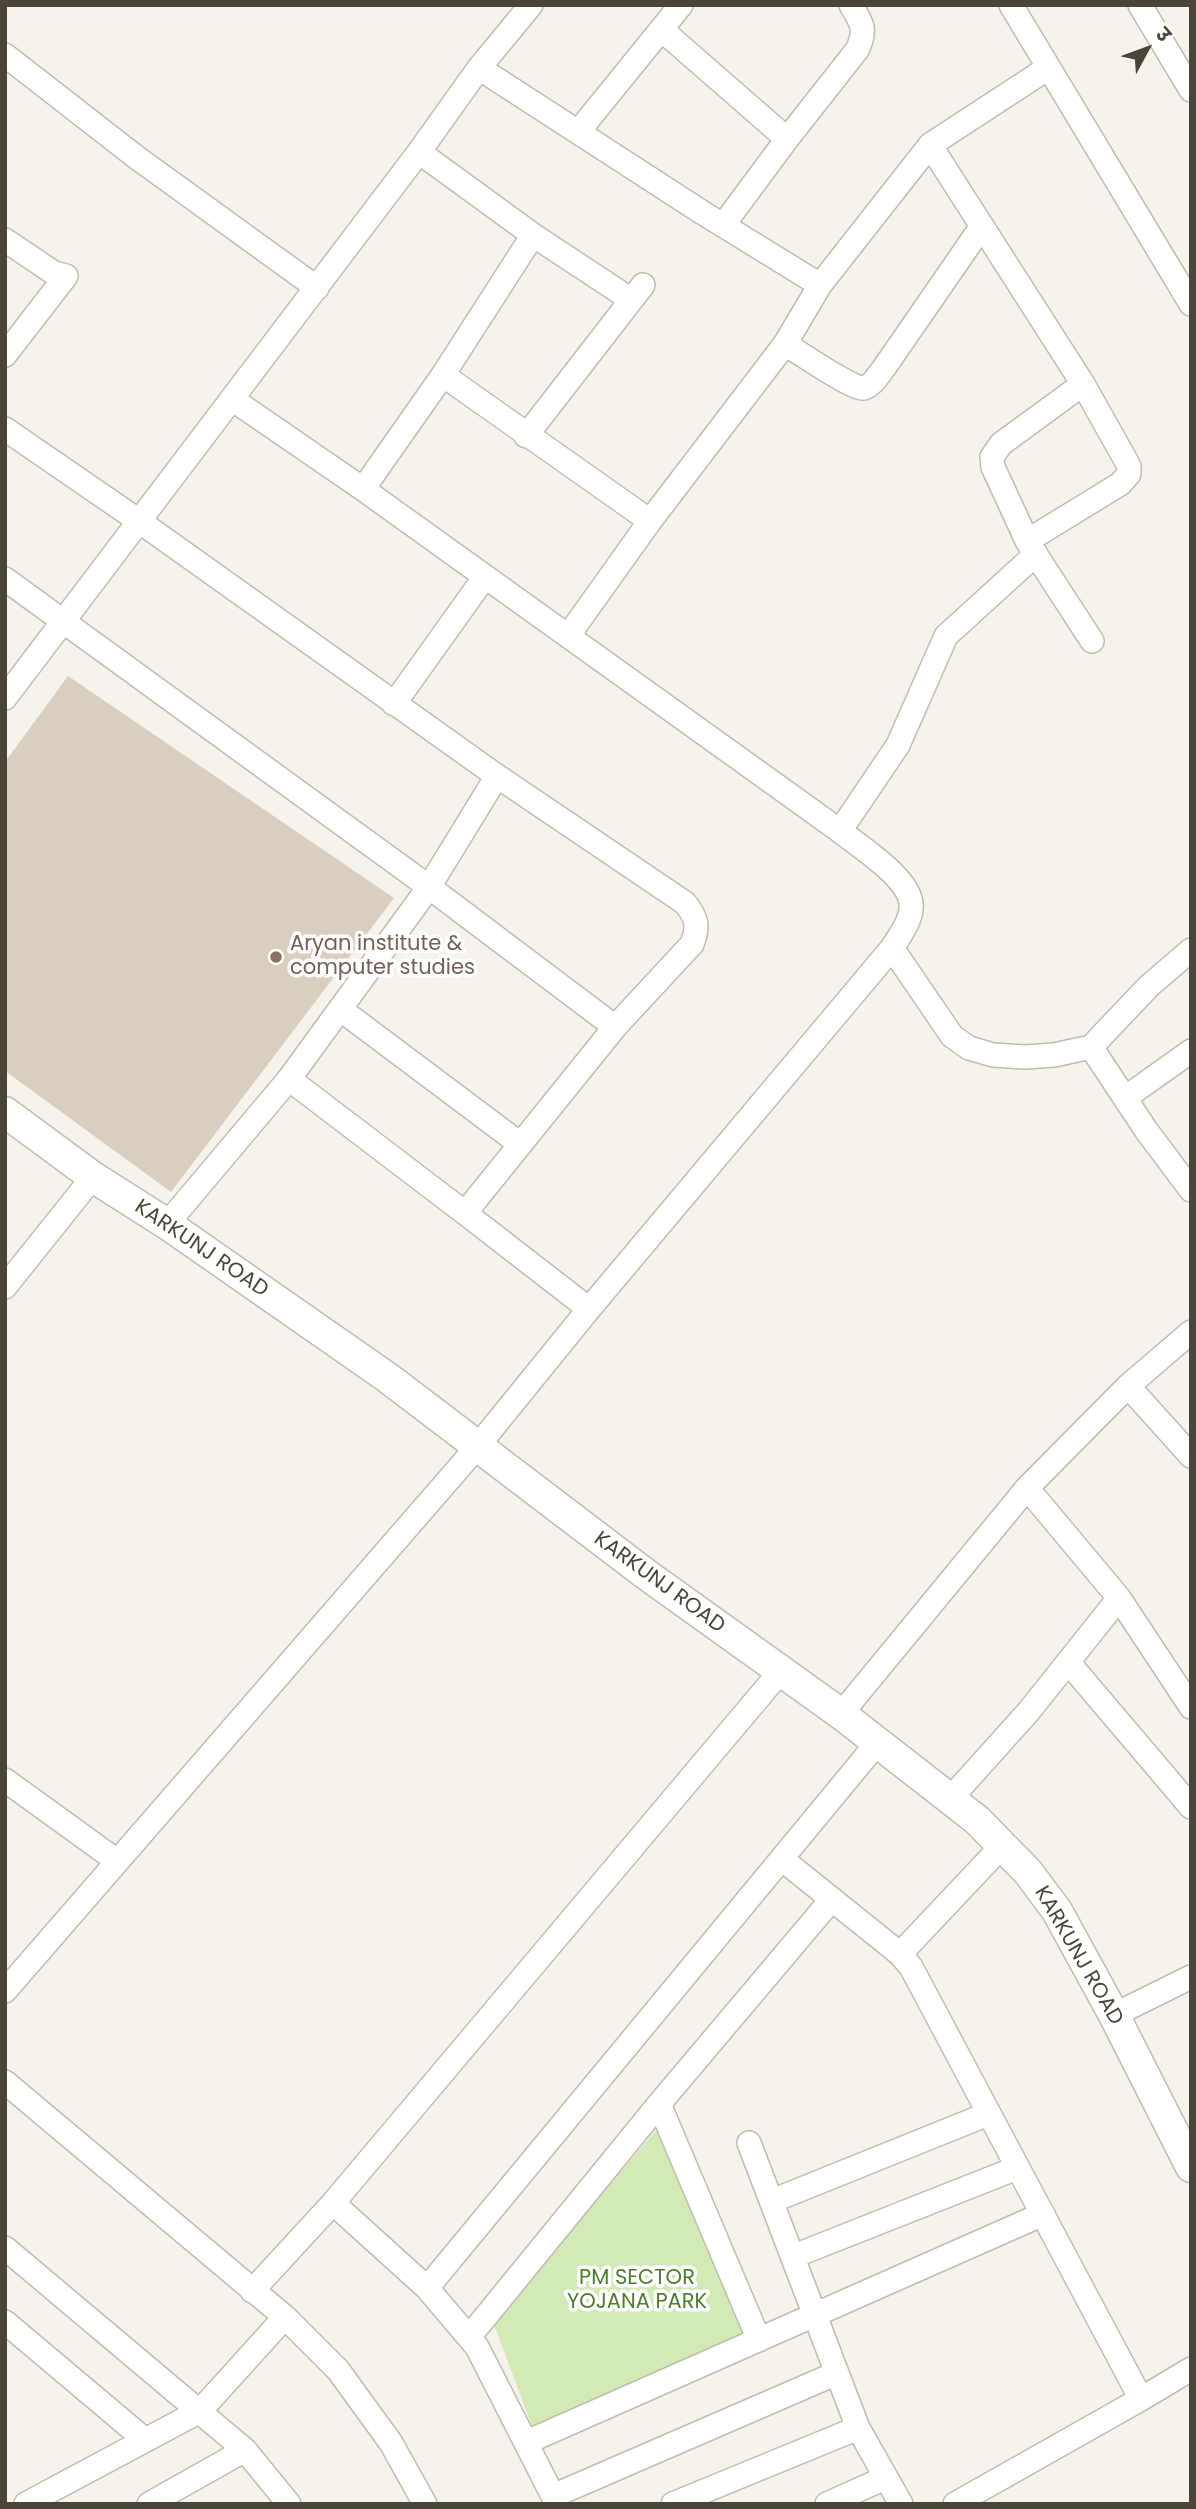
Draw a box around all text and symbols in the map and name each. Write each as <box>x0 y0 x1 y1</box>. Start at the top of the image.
north arrow <box>1112 14 1182 84</box>
text: उ <box>1150 22 1177 48</box>
place label: Aryan institute & computer studies <box>290 932 475 982</box>
marker: Aryan institute & computer studies <box>268 949 284 965</box>
street label: KARKUNJ ROAD <box>129 1195 273 1303</box>
street label: KARKUNJ ROAD <box>588 1527 730 1639</box>
street label: KARKUNJ ROAD <box>1028 1882 1128 2030</box>
park label: PM SECTOR YOJANA PARK <box>567 2266 707 2316</box>

